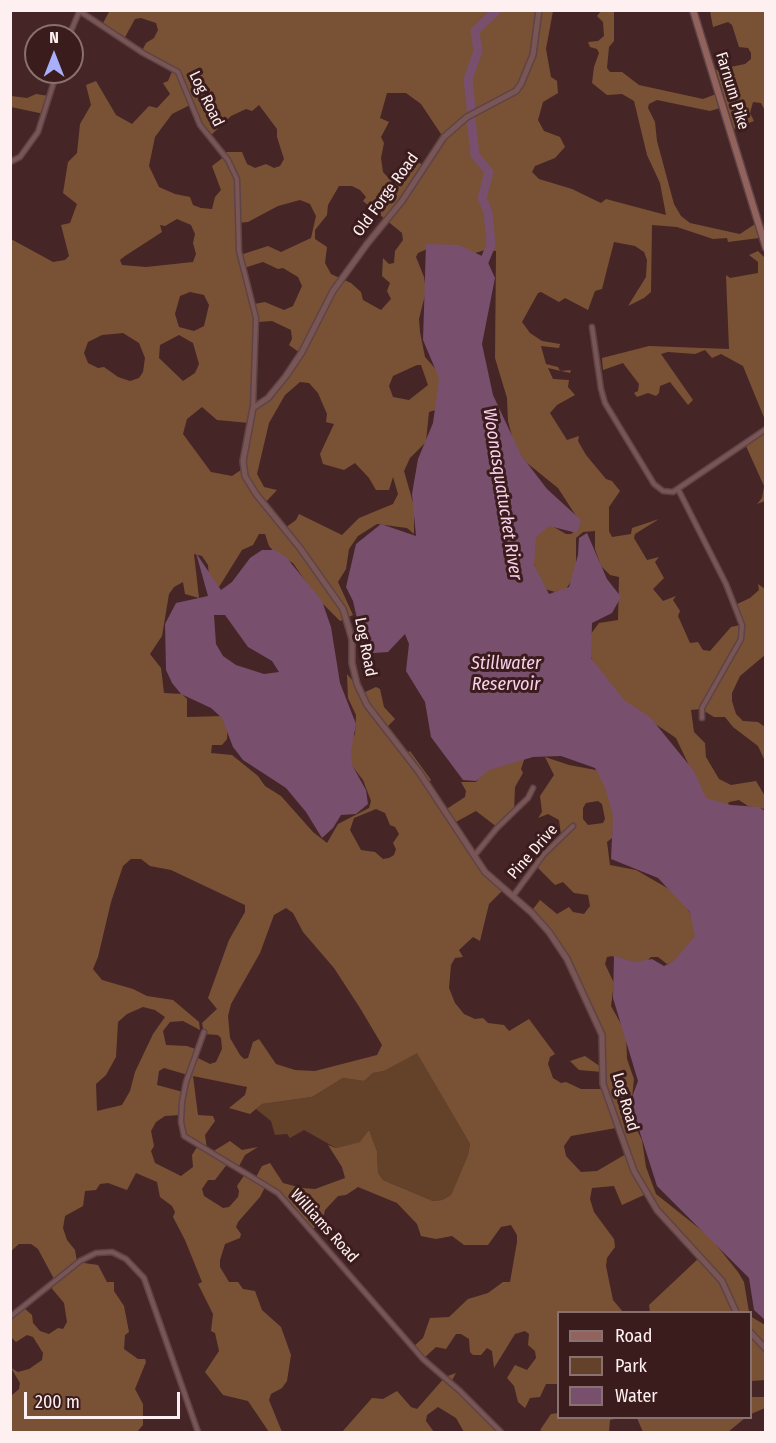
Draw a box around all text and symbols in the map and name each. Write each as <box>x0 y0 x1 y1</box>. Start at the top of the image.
north arrow <box>24 24 84 84</box>
text: N <box>49 28 59 47</box>
street label: Farnum Pike <box>711 50 753 132</box>
street label: Log Road <box>184 68 228 130</box>
street label: Old Forge Road <box>349 149 423 241</box>
water label: Woonasquatucket River <box>478 407 526 581</box>
street label: Log Road <box>350 616 380 678</box>
water label: Stillwater Reservoir <box>471 653 541 696</box>
street label: Pine Drive <box>504 821 562 883</box>
street label: Log Road <box>608 1071 642 1133</box>
street label: Williams Road <box>286 1185 362 1267</box>
legend <box>557 1311 752 1419</box>
text: Road <box>615 1325 652 1347</box>
text: Park <box>615 1355 647 1377</box>
scale bar <box>27 1380 183 1418</box>
text: Water <box>615 1385 658 1407</box>
text: 200 m <box>35 1391 80 1413</box>

